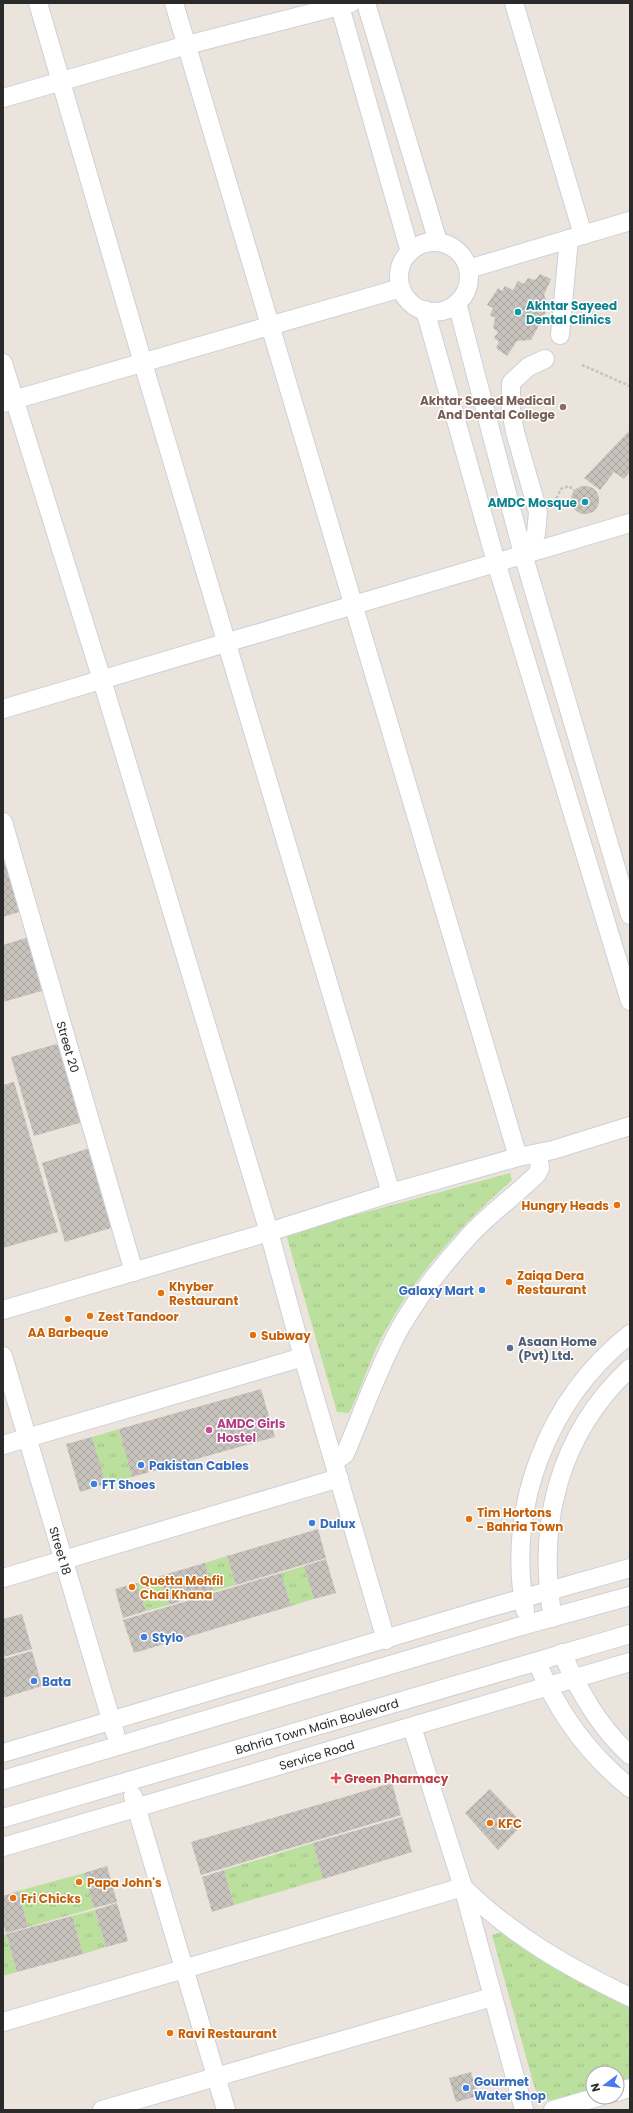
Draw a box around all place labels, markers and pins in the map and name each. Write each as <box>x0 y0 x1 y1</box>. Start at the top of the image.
place label: Akhtar Sayeed Dental Clinics <box>526 297 617 328</box>
marker: Akhtar Sayeed Dental Clinics <box>513 307 523 317</box>
place label: Akhtar Saeed Medical And Dental College <box>420 392 556 423</box>
marker: Akhtar Saeed Medical And Dental College <box>558 402 568 412</box>
place label: AMDC Mosque <box>488 494 578 511</box>
marker: AMDC Mosque <box>580 497 590 507</box>
place label: Hungry Heads <box>521 1197 609 1214</box>
marker: Hungry Heads <box>612 1200 622 1210</box>
place label: Zaiqa Dera Restaurant <box>517 1267 586 1298</box>
marker: Zaiqa Dera Restaurant <box>504 1277 514 1287</box>
place label: Khyber Restaurant <box>169 1278 238 1309</box>
place label: Galaxy Mart <box>399 1282 474 1299</box>
marker: Galaxy Mart <box>477 1285 487 1295</box>
marker: Khyber Restaurant <box>156 1288 166 1298</box>
place label: Zest Tandoor <box>98 1308 179 1325</box>
marker: Zest Tandoor <box>85 1311 95 1321</box>
marker: AA Barbeque <box>63 1314 73 1324</box>
place label: AA Barbeque <box>28 1324 109 1341</box>
place label: Subway <box>261 1327 311 1344</box>
marker: Subway <box>248 1330 258 1340</box>
place label: Asaan Home (Pvt) Ltd. <box>518 1333 598 1364</box>
marker: Asaan Home (Pvt) Ltd. <box>505 1343 515 1353</box>
place label: AMDC Girls Hostel <box>217 1415 286 1446</box>
marker: AMDC Girls Hostel <box>204 1425 214 1435</box>
place label: Pakistan Cables <box>149 1457 249 1474</box>
marker: Pakistan Cables <box>136 1460 146 1470</box>
place label: FT Shoes <box>102 1476 156 1493</box>
marker: FT Shoes <box>89 1479 99 1489</box>
place label: Tim Hortons - Bahria Town <box>477 1504 563 1535</box>
marker: Tim Hortons - Bahria Town <box>464 1514 474 1524</box>
place label: Dulux <box>320 1515 356 1532</box>
marker: Dulux <box>307 1518 317 1528</box>
place label: Quetta Mehfil Chai Khana <box>140 1572 223 1603</box>
marker: Quetta Mehfil Chai Khana <box>127 1582 137 1592</box>
place label: Stylo <box>152 1629 183 1646</box>
marker: Stylo <box>139 1632 149 1642</box>
place label: Bata <box>42 1673 71 1690</box>
marker: Bata <box>29 1676 39 1686</box>
place label: Green Pharmacy <box>344 1770 449 1787</box>
marker: Green Pharmacy <box>331 1773 341 1783</box>
place label: KFC <box>498 1815 522 1832</box>
marker: KFC <box>485 1818 495 1828</box>
place label: Papa John's <box>87 1874 162 1891</box>
marker: Papa John's <box>74 1877 84 1887</box>
place label: Fri Chicks <box>21 1890 81 1907</box>
marker: Fri Chicks <box>8 1893 18 1903</box>
place label: Ravi Restaurant <box>178 2025 277 2042</box>
marker: Ravi Restaurant <box>165 2028 175 2038</box>
place label: Gourmet Water Shop <box>474 2073 546 2104</box>
marker: Gourmet Water Shop <box>461 2083 471 2093</box>

